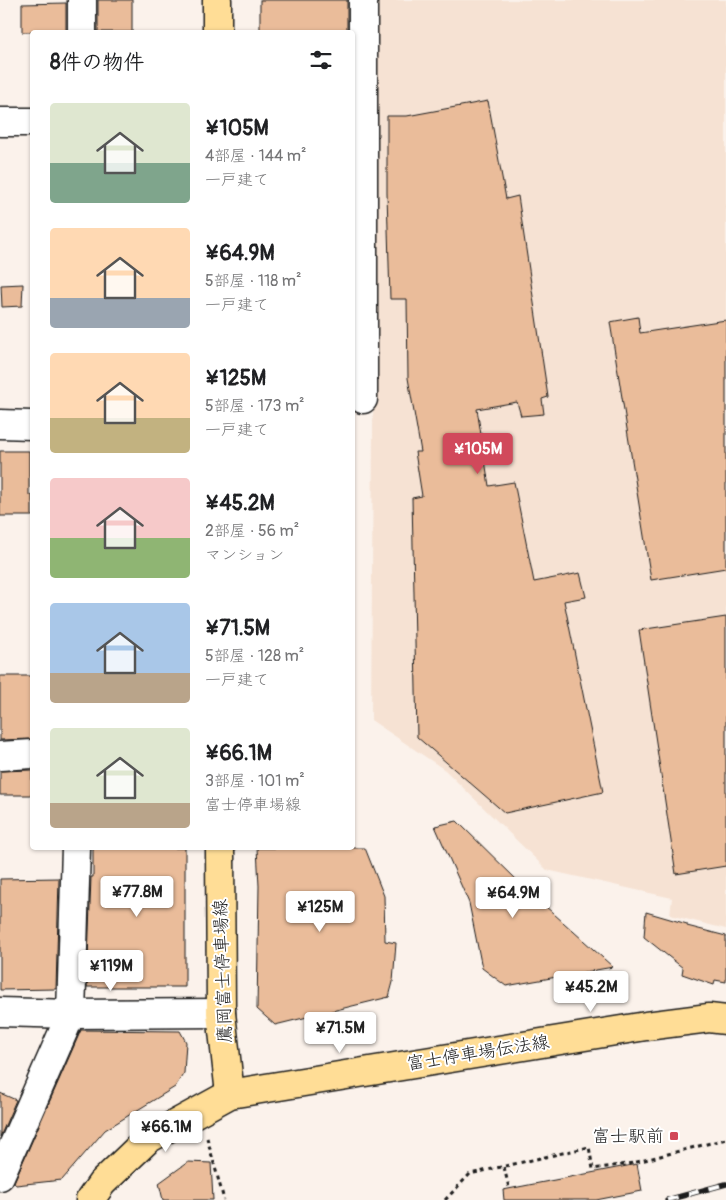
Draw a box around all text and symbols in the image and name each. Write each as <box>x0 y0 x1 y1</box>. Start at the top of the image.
icon: filters <box>307 46 335 74</box>
text: 8件の物件 <box>50 49 145 76</box>
text: ¥105M <box>205 115 269 142</box>
icon: home <box>90 123 150 183</box>
text: 4部屋 · 144 m² <box>205 146 306 166</box>
text: 一戸建て <box>205 170 269 190</box>
text: ¥64.9M <box>205 240 275 267</box>
icon: home <box>90 248 150 308</box>
text: 5部屋 · 118 m² <box>205 271 302 291</box>
text: 一戸建て <box>205 295 269 315</box>
text: ¥125M <box>205 365 266 392</box>
icon: home <box>90 373 150 433</box>
text: 5部屋 · 173 m² <box>205 396 305 416</box>
text: 一戸建て <box>205 420 269 440</box>
pin: ¥105M <box>443 432 513 475</box>
text: ¥105M <box>454 439 502 459</box>
text: ¥45.2M <box>205 490 275 517</box>
icon: home <box>90 498 150 558</box>
text: 2部屋 · 56 m² <box>205 521 299 541</box>
text: マンション <box>205 545 284 565</box>
text: ¥71.5M <box>205 615 270 642</box>
icon: home <box>90 623 150 683</box>
text: 5部屋 · 128 m² <box>205 646 304 666</box>
text: 一戸建て <box>205 670 269 690</box>
text: ¥66.1M <box>205 740 272 767</box>
icon: home <box>90 748 150 808</box>
text: 3部屋 · 101 m² <box>205 771 305 791</box>
text: 富士停車場線 <box>205 795 301 815</box>
pin: ¥77.8M <box>96 876 178 918</box>
pin: ¥64.9M <box>472 876 554 919</box>
text: ¥77.8M <box>111 882 163 902</box>
text: ¥64.9M <box>487 883 539 903</box>
pin: ¥125M <box>285 890 355 933</box>
text: ¥125M <box>297 897 343 917</box>
street label: 鷹岡富士停車場線 <box>209 899 237 1043</box>
pin: ¥119M <box>76 950 146 992</box>
text: ¥119M <box>89 956 133 976</box>
pin: ¥45.2M <box>550 970 632 1013</box>
text: ¥45.2M <box>564 977 618 997</box>
pin: ¥71.5M <box>299 1012 381 1054</box>
text: ¥71.5M <box>315 1018 365 1038</box>
street label: 富士停車場伝法線 <box>405 1030 551 1076</box>
pin: ¥66.1M <box>125 1110 207 1153</box>
text: ¥66.1M <box>140 1117 192 1137</box>
place label: 富士駅前 <box>592 1125 664 1148</box>
marker: 富士駅前 <box>668 1130 680 1142</box>

